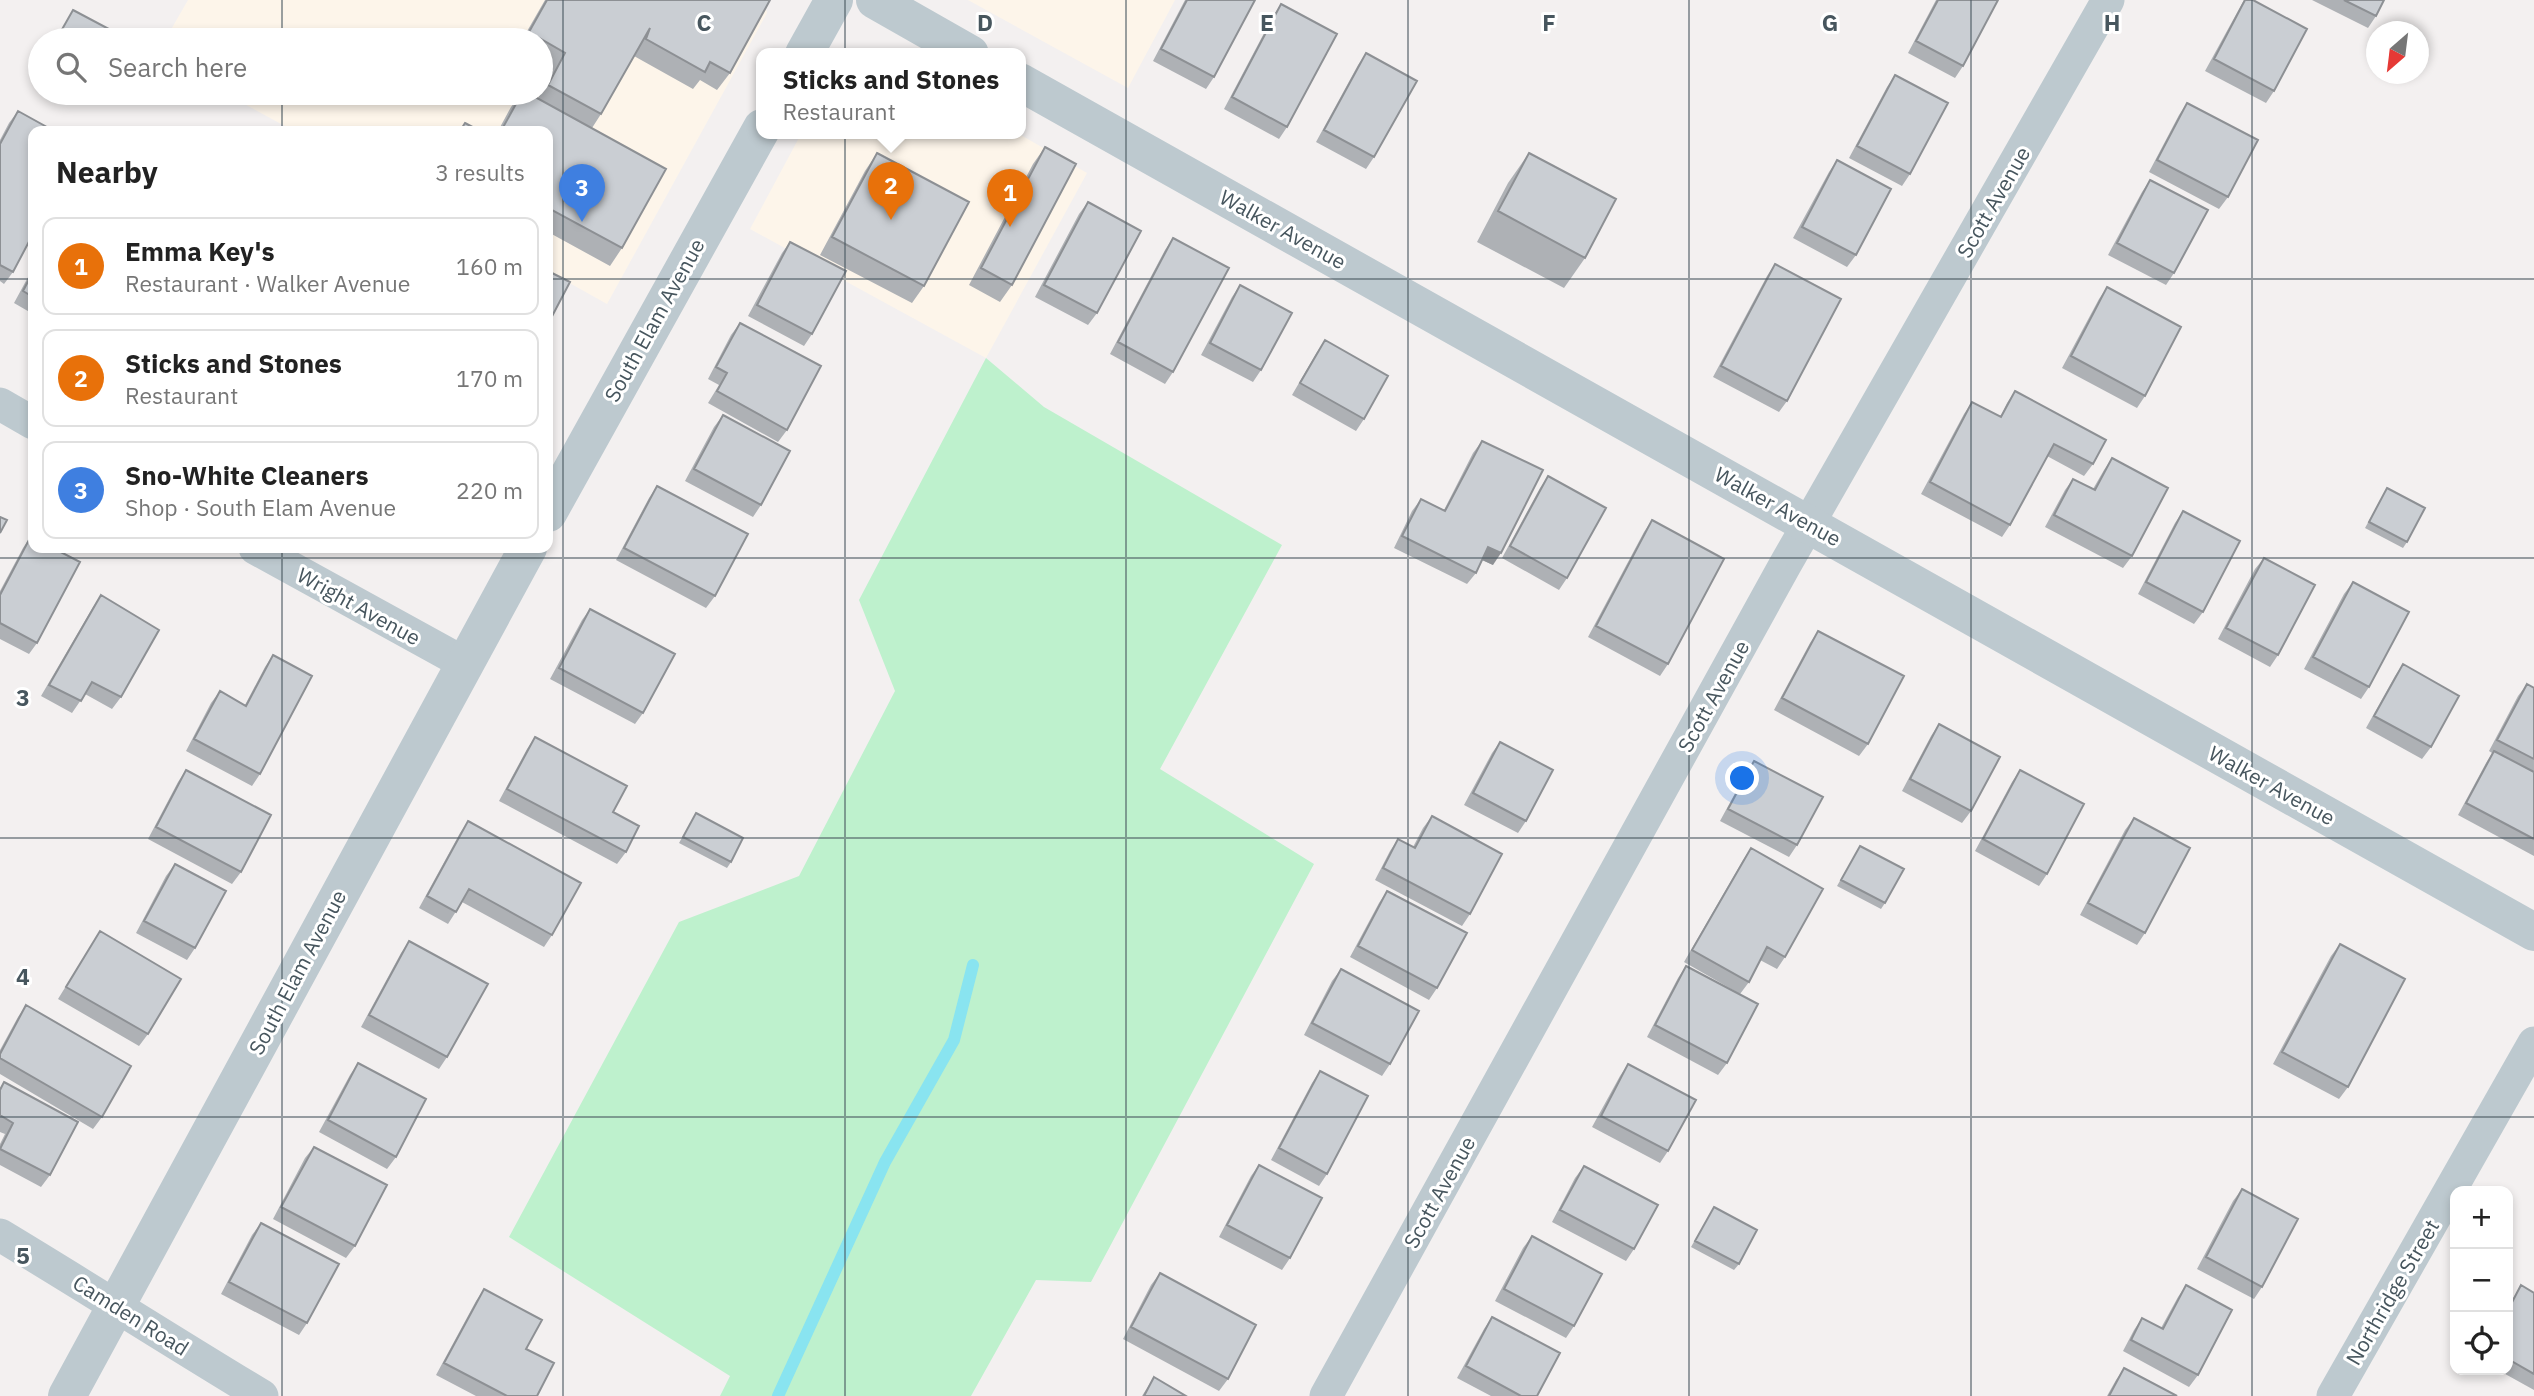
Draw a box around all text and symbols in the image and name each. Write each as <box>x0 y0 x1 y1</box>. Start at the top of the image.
text: C <box>697 7 712 37</box>
text: D <box>977 7 993 37</box>
text: E <box>1260 7 1274 37</box>
text: F <box>1542 7 1556 37</box>
text: G <box>1822 7 1838 37</box>
text: H <box>2104 7 2120 37</box>
north arrow <box>2366 21 2429 84</box>
search box <box>28 28 553 105</box>
icon: search <box>52 48 90 86</box>
popup <box>756 48 1026 139</box>
text: Search here <box>108 50 247 84</box>
text: Sticks and Stones <box>783 62 999 96</box>
text: Restaurant <box>783 96 896 126</box>
street label: Scott Avenue <box>1950 141 2036 263</box>
text: Nearby <box>56 152 158 191</box>
text: 3 results <box>435 157 525 187</box>
pin: 2 <box>868 162 914 220</box>
pin: 3 <box>559 164 605 222</box>
pin: 1 <box>987 169 1033 227</box>
street label: Walker Avenue <box>1215 183 1351 275</box>
street label: South Elam Avenue <box>597 233 711 407</box>
text: Emma Key's <box>125 234 275 268</box>
text: 1 <box>74 251 88 281</box>
text: 160 m <box>456 251 523 281</box>
text: Restaurant · Walker Avenue <box>125 268 410 298</box>
text: Sticks and Stones <box>125 346 342 380</box>
text: 2 <box>74 363 88 393</box>
text: 170 m <box>456 363 523 393</box>
text: Restaurant <box>125 380 238 410</box>
text: Sno-White Cleaners <box>125 458 369 492</box>
street label: Walker Avenue <box>1710 460 1846 552</box>
text: 3 <box>74 475 88 505</box>
text: 220 m <box>456 475 523 505</box>
text: Shop · South Elam Avenue <box>125 492 396 522</box>
street label: Wright Avenue <box>292 561 426 651</box>
street label: Scott Avenue <box>1671 635 1755 757</box>
text: 3 <box>16 682 30 712</box>
street label: Walker Avenue <box>2204 739 2340 831</box>
your location <box>1725 761 1759 795</box>
street label: South Elam Avenue <box>242 885 352 1059</box>
text: 4 <box>16 961 30 991</box>
street label: Scott Avenue <box>1397 1131 1481 1253</box>
map controls <box>2450 1186 2513 1375</box>
button: + <box>2450 1186 2513 1249</box>
street label: Northridge Street <box>2339 1214 2445 1370</box>
text: 5 <box>16 1240 30 1270</box>
button: − <box>2450 1249 2513 1312</box>
street label: Camden Road <box>68 1268 194 1362</box>
button: locate <box>2450 1312 2513 1375</box>

